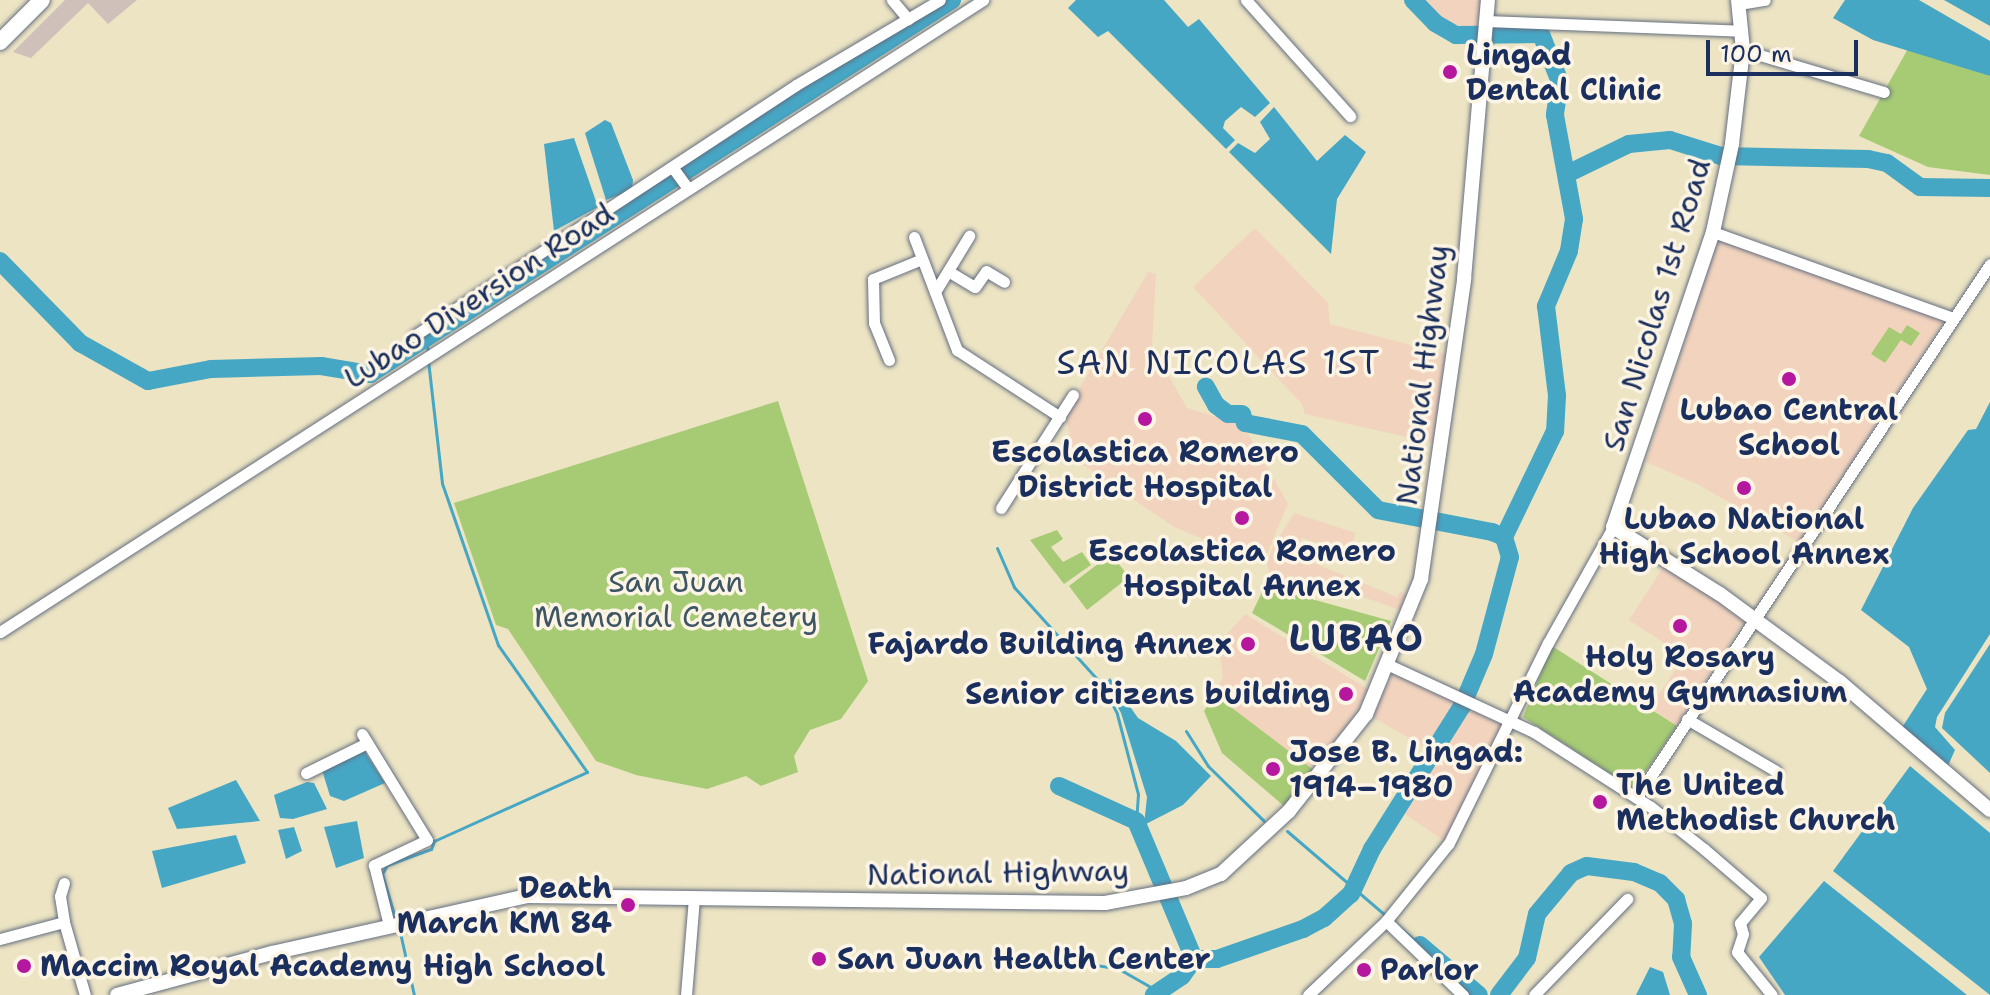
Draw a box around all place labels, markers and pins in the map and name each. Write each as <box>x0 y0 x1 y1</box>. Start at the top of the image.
place label: Lingad Dental Clinic <box>1466 37 1662 108</box>
marker: Lingad Dental Clinic <box>1441 63 1459 81</box>
marker: Lubao Central School <box>1780 370 1798 388</box>
place label: Lubao Central School <box>1680 392 1898 462</box>
marker: Escolastica Romero District Hospital <box>1134 408 1156 430</box>
place label: Escolastica Romero District Hospital <box>991 434 1299 504</box>
marker: Lubao National High School Annex <box>1735 479 1753 497</box>
place label: Lubao National High School Annex <box>1599 501 1889 572</box>
marker: Escolastica Romero Hospital Annex <box>1231 507 1253 529</box>
place label: Escolastica Romero Hospital Annex <box>1088 533 1396 604</box>
marker: Holy Rosary Academy Gymnasium <box>1671 617 1689 635</box>
place label: Fajardo Building Annex <box>868 626 1232 662</box>
marker: Fajardo Building Annex <box>1239 635 1257 653</box>
place label: Holy Rosary Academy Gymnasium <box>1513 639 1847 710</box>
place label: Senior citizens building <box>965 676 1330 712</box>
marker: Senior citizens building <box>1337 685 1355 703</box>
place label: Jose B. Lingad: 1914–1980 <box>1289 734 1523 804</box>
marker: Jose B. Lingad: 1914–1980 <box>1264 760 1282 778</box>
place label: The United Methodist Church <box>1616 767 1896 838</box>
marker: The United Methodist Church <box>1591 793 1609 811</box>
place label: Death March KM 84 <box>397 870 612 940</box>
marker: Death March KM 84 <box>619 896 637 914</box>
place label: San Juan Health Center <box>837 941 1211 977</box>
place label: Maccim Royal Academy High School <box>40 948 605 984</box>
marker: San Juan Health Center <box>808 948 830 970</box>
place label: Parlor <box>1380 952 1479 988</box>
marker: Maccim Royal Academy High School <box>15 957 33 975</box>
marker: Parlor <box>1355 961 1373 979</box>

